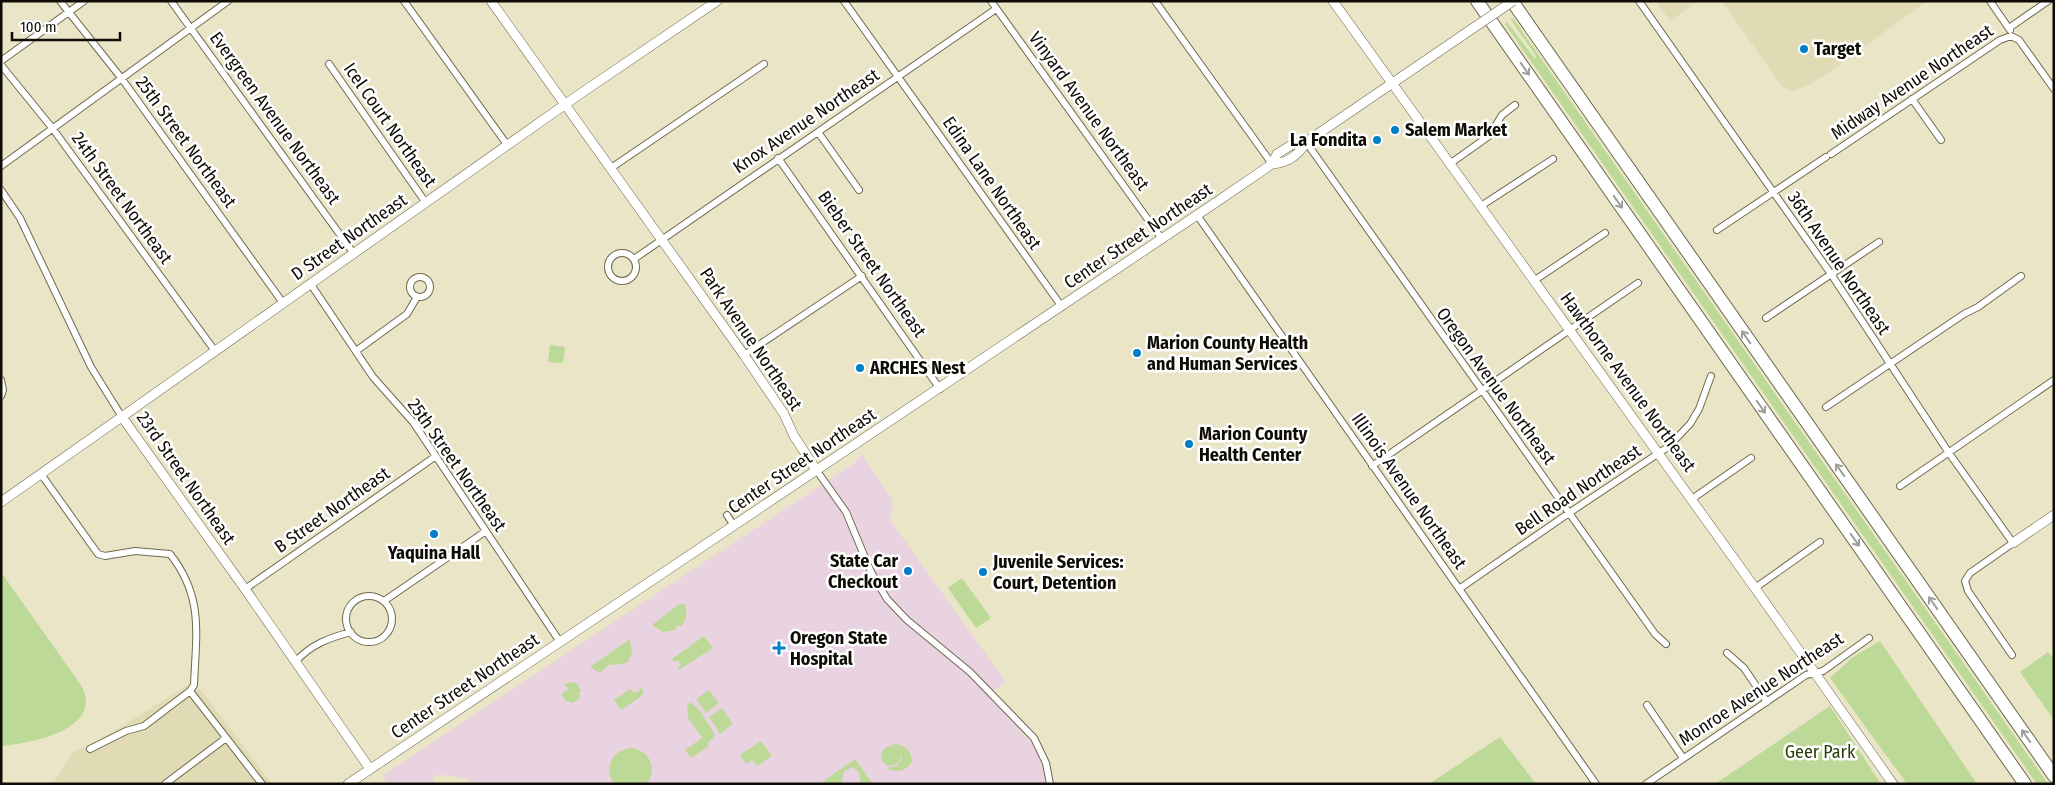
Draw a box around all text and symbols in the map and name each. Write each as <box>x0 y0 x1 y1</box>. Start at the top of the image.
scale bar <box>12 10 120 42</box>
text: 100 m <box>20 18 57 36</box>
street label: Midway Avenue Northeast <box>1827 19 1997 144</box>
street label: Evergreen Avenue Northeast <box>205 27 345 209</box>
street label: Vinyard Avenue Northeast <box>1024 27 1154 195</box>
place label: Target <box>1814 38 1862 60</box>
marker: Target <box>1798 43 1810 55</box>
street label: Icel Court Northeast <box>339 58 441 192</box>
one-way arrow <box>1520 62 1530 76</box>
street label: Knox Avenue Northeast <box>729 64 883 178</box>
street label: 25th Street Northeast <box>131 72 241 212</box>
street label: Edina Lane Northeast <box>938 112 1046 254</box>
place label: Salem Market <box>1405 119 1508 141</box>
marker: Salem Market <box>1389 124 1401 136</box>
street label: 24th Street Northeast <box>67 128 177 268</box>
place label: La Fondita <box>1290 129 1367 151</box>
marker: La Fondita <box>1371 134 1383 146</box>
street label: Center Street Northeast <box>1060 178 1216 294</box>
street label: Bieber Street Northeast <box>813 187 931 342</box>
street label: 36th Avenue Northeast <box>1783 187 1895 339</box>
street label: D Street Northeast <box>287 189 411 285</box>
one-way arrow <box>1613 195 1623 209</box>
street label: Park Avenue Northeast <box>695 263 807 415</box>
street label: Hawthorne Avenue Northeast <box>1555 288 1701 476</box>
street label: Oregon Avenue Northeast <box>1432 303 1560 469</box>
one-way arrow <box>1741 330 1751 344</box>
place label: Marion County Health and Human Services <box>1147 332 1308 375</box>
marker: Marion County Health and Human Services <box>1131 347 1143 359</box>
place label: ARCHES Nest <box>869 357 966 379</box>
marker: ARCHES Nest <box>854 362 866 374</box>
street label: 25th Street Northeast <box>403 394 511 536</box>
one-way arrow <box>1756 400 1766 414</box>
street label: Center Street Northeast <box>724 403 880 519</box>
street label: 23rd Street Northeast <box>132 407 240 549</box>
street label: Illinois Avenue Northeast <box>1347 409 1471 573</box>
place label: Marion County Health Center <box>1199 423 1308 466</box>
marker: Marion County Health Center <box>1183 438 1195 450</box>
street label: Bell Road Northeast <box>1511 440 1645 540</box>
street label: B Street Northeast <box>270 462 394 558</box>
one-way arrow <box>1835 463 1845 477</box>
marker: Yaquina Hall <box>428 528 440 540</box>
one-way arrow <box>1849 533 1860 546</box>
place label: Yaquina Hall <box>387 542 480 564</box>
place label: State Car Checkout <box>828 550 899 593</box>
place label: Juvenile Services: Court, Detention <box>992 551 1124 594</box>
marker: State Car Checkout <box>902 565 914 577</box>
marker: Juvenile Services: Court, Detention <box>977 566 989 578</box>
one-way arrow <box>1928 596 1938 610</box>
place label: Oregon State Hospital <box>790 627 887 670</box>
street label: Center Street Northeast <box>387 628 543 744</box>
street label: Monroe Avenue Northeast <box>1675 628 1847 750</box>
marker: Oregon State Hospital <box>772 641 786 655</box>
one-way arrow <box>2021 729 2031 743</box>
park label: Geer Park <box>1785 741 1856 763</box>

